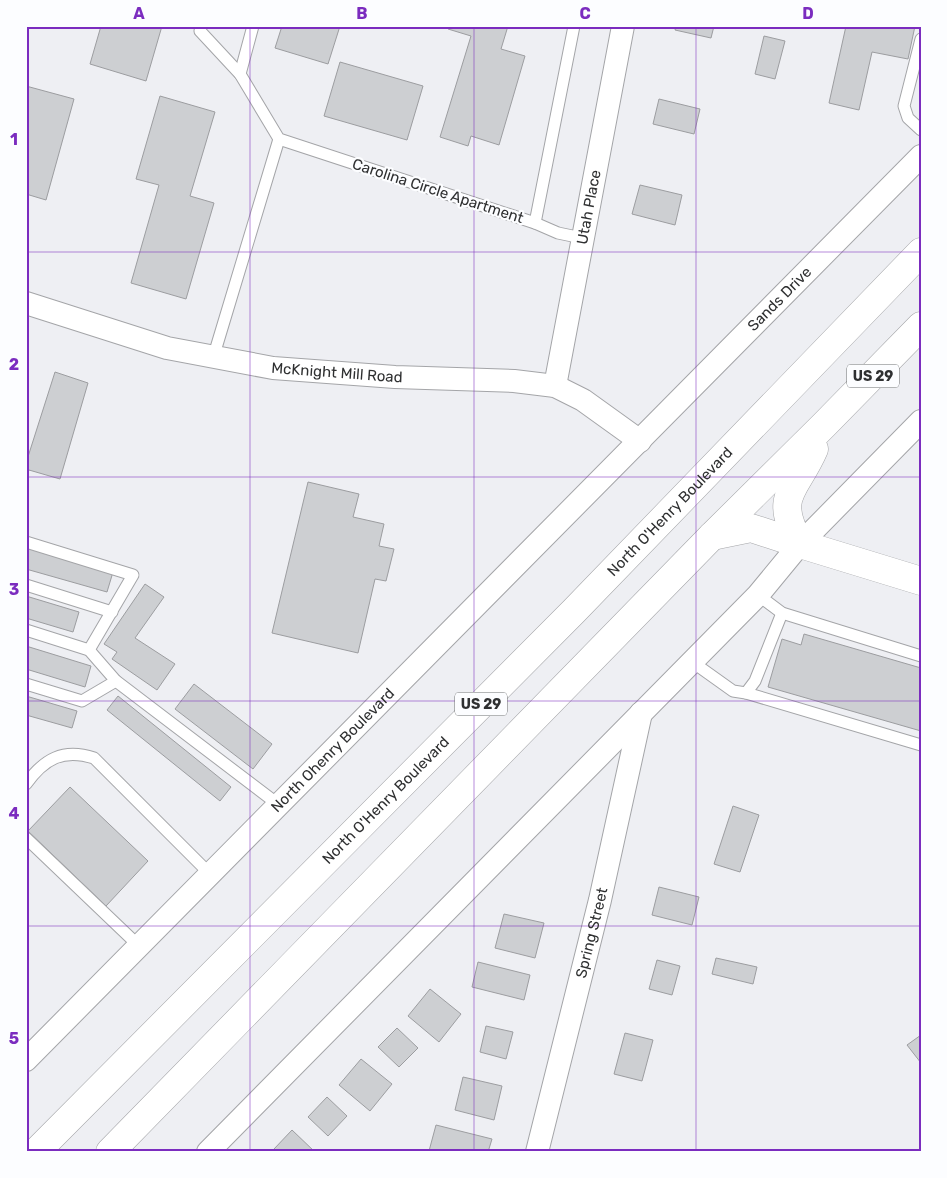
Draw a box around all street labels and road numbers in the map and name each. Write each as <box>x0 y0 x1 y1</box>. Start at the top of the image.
street label: Carolina Circle Apartment <box>350 155 526 227</box>
street label: Utah Place <box>573 168 605 246</box>
street label: Sands Drive <box>744 263 815 335</box>
street label: McKnight Mill Road <box>271 359 403 386</box>
road number: US 29 <box>847 364 899 388</box>
street label: North O'Henry Boulevard <box>603 443 736 580</box>
street label: North Ohenry Boulevard <box>267 684 398 816</box>
road number: US 29 <box>455 692 507 716</box>
street label: North O'Henry Boulevard <box>318 733 453 868</box>
street label: Spring Street <box>572 886 612 980</box>

